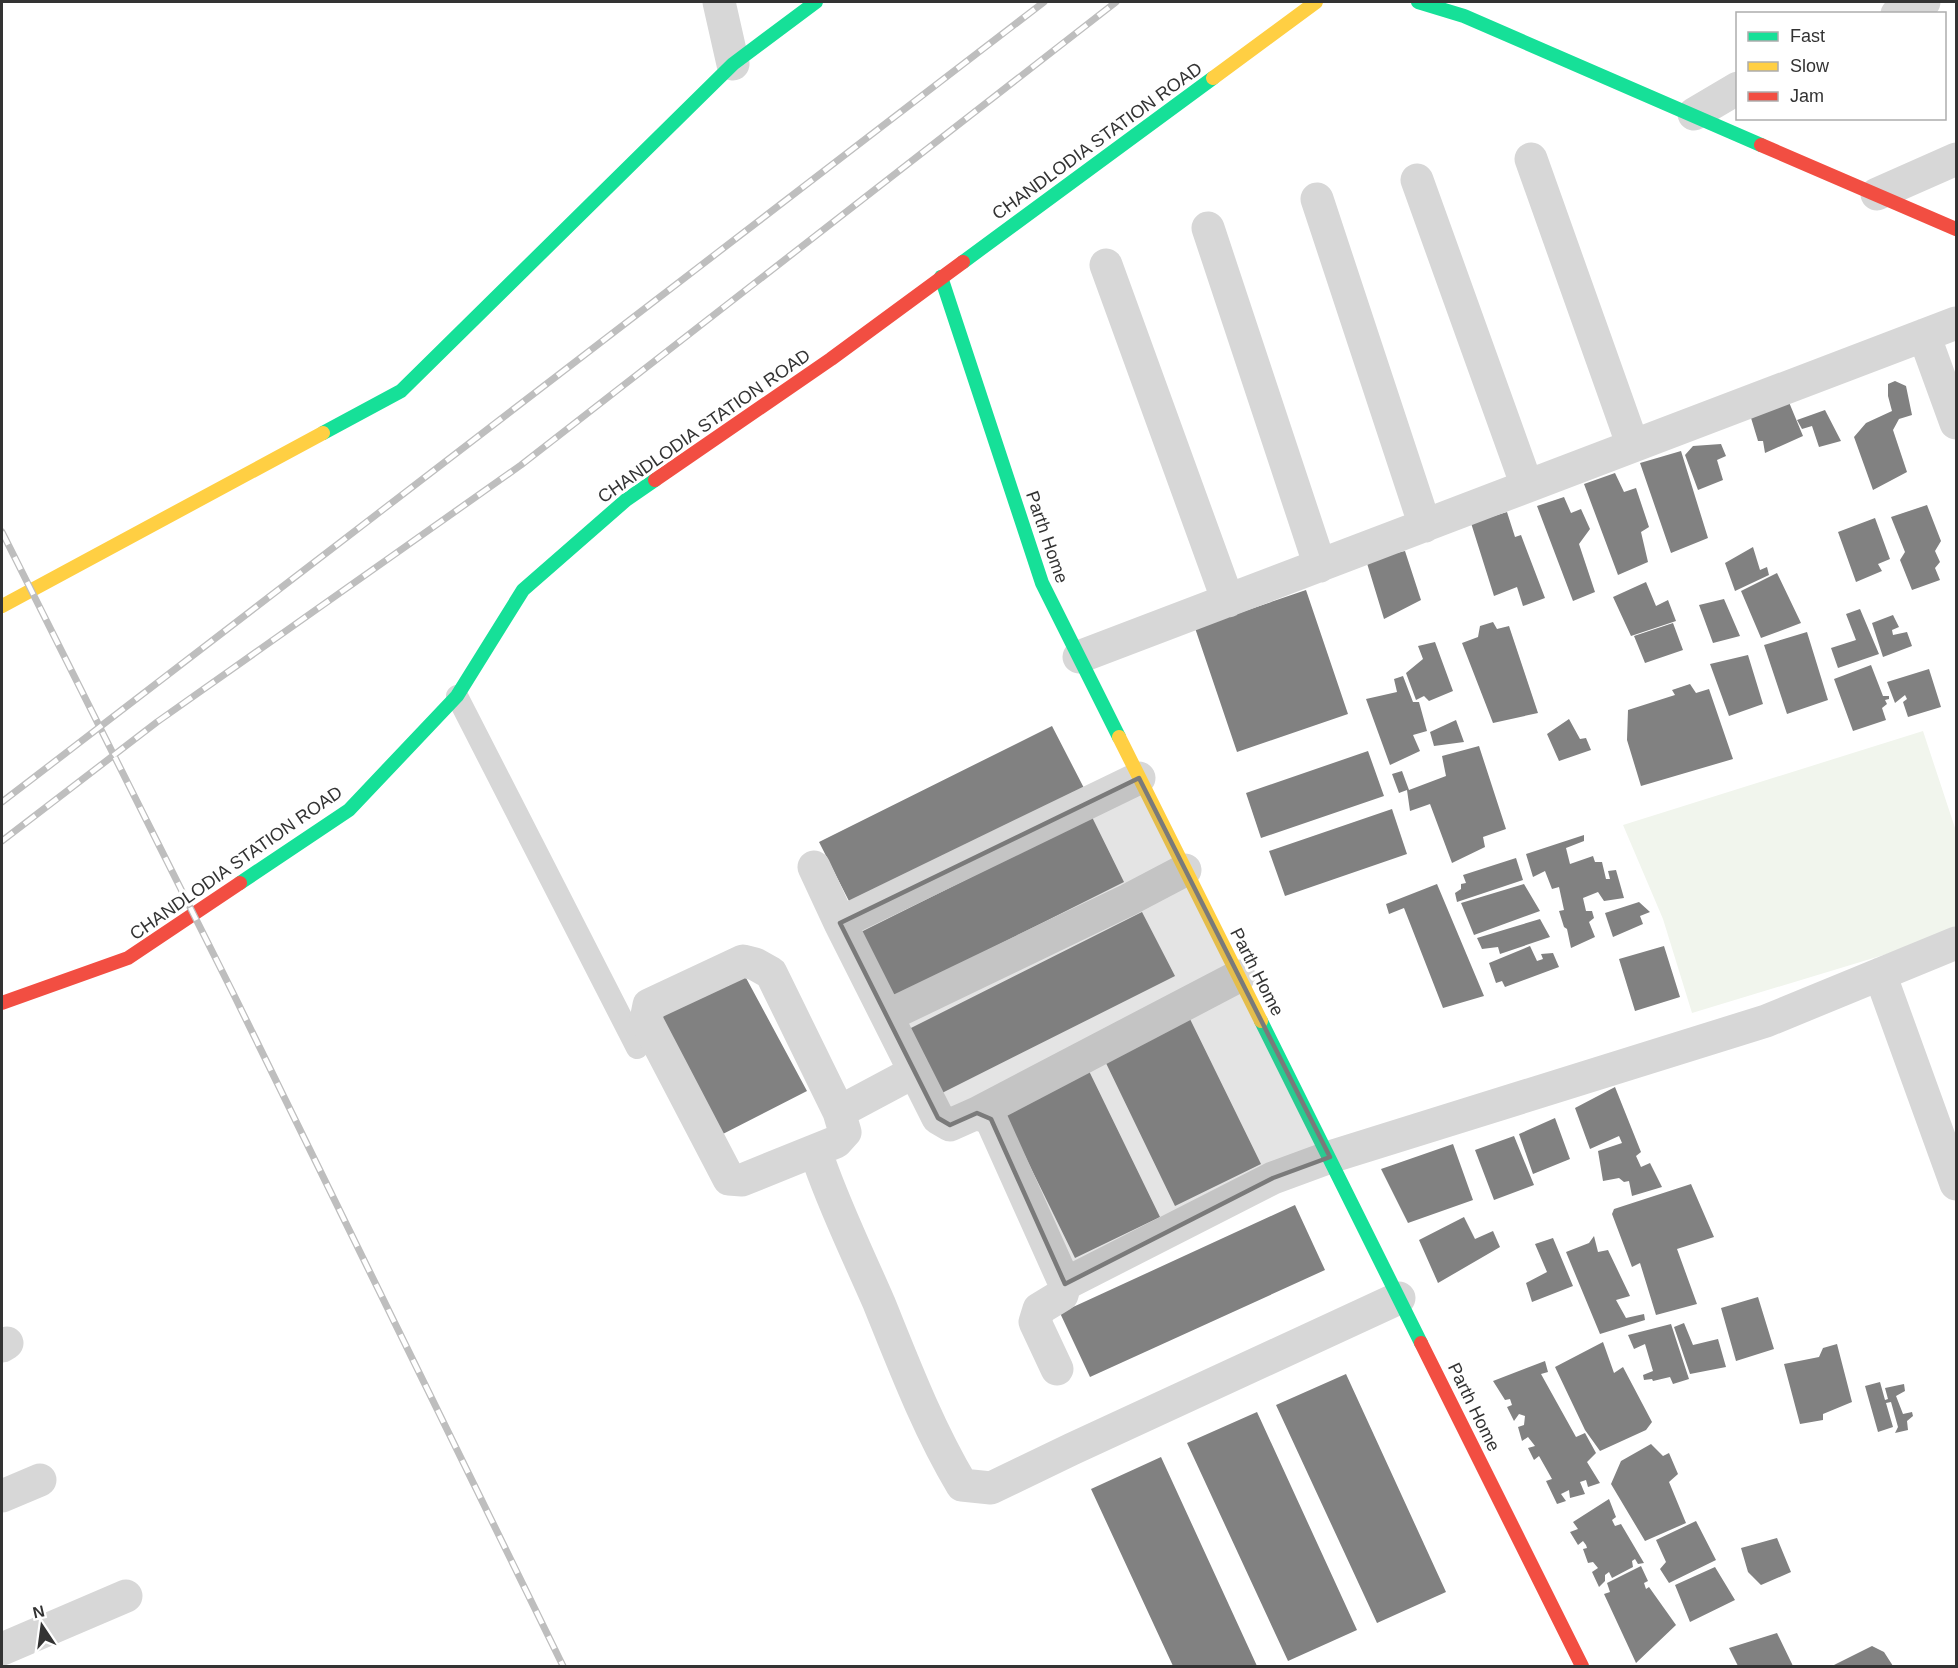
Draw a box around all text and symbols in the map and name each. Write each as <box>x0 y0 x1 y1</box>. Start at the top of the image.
legend <box>1736 12 1946 120</box>
text: Fast <box>1790 26 1825 46</box>
text: Slow <box>1790 56 1830 76</box>
street label: CHANDLODIA STATION ROAD <box>988 58 1206 224</box>
text: Jam <box>1790 86 1824 106</box>
street label: CHANDLODIA STATION ROAD <box>594 345 814 507</box>
street label: Parth Home <box>1022 488 1072 586</box>
street label: CHANDLODIA STATION ROAD <box>126 782 346 944</box>
street label: Parth Home <box>1226 925 1288 1019</box>
street label: Parth Home <box>1444 1359 1504 1455</box>
north arrow <box>12 1596 72 1656</box>
text: N <box>31 1602 46 1621</box>

